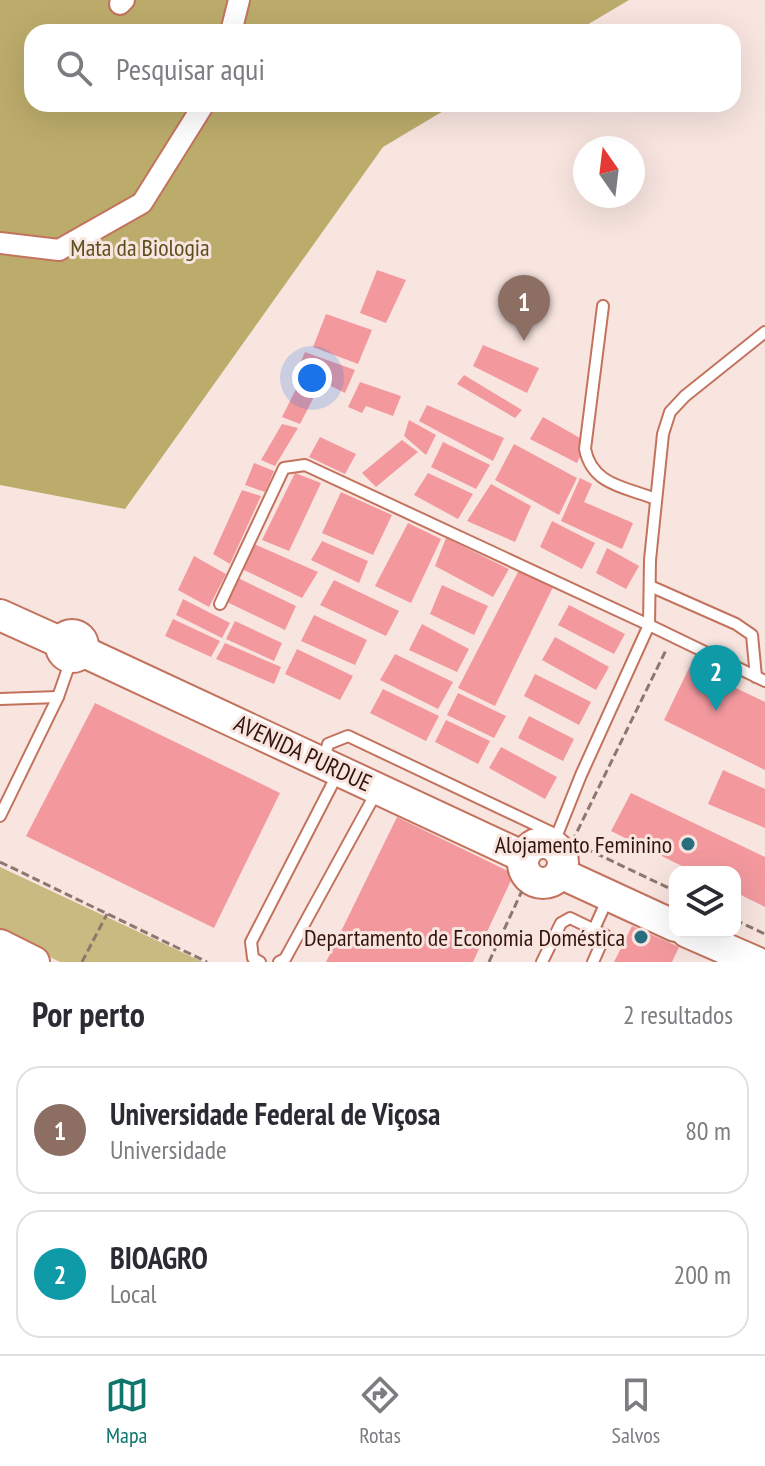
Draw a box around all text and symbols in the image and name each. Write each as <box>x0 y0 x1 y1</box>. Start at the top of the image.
search box <box>24 24 741 112</box>
icon: search <box>52 46 96 90</box>
text: Pesquisar aqui <box>116 49 265 88</box>
north arrow <box>573 136 645 208</box>
park label: Mata da Biologia <box>70 232 210 263</box>
pin: 1 <box>498 275 550 341</box>
your location <box>292 358 332 398</box>
pin: 2 <box>690 645 742 711</box>
street label: AVENIDA PURDUE <box>229 708 377 798</box>
place label: Alojamento Feminino <box>495 829 672 860</box>
marker: Alojamento Feminino <box>679 835 697 853</box>
map controls <box>669 866 741 938</box>
button: layers <box>669 866 741 938</box>
place label: Departamento de Economia Doméstica <box>304 922 625 953</box>
marker: Departamento de Economia Doméstica <box>632 928 650 946</box>
text: Por perto <box>32 992 145 1036</box>
text: 2 resultados <box>623 998 733 1031</box>
text: Universidade Federal de Viçosa <box>110 1094 440 1133</box>
text: 1 <box>54 1114 66 1147</box>
text: 80 m <box>685 1114 731 1147</box>
text: Universidade <box>110 1133 227 1166</box>
text: BIOAGRO <box>110 1238 208 1277</box>
text: 2 <box>54 1258 66 1291</box>
text: 200 m <box>673 1258 731 1291</box>
text: Local <box>110 1277 157 1310</box>
tab: Mapa <box>105 1373 149 1449</box>
tab: Rotas <box>358 1373 402 1449</box>
tab: Salvos <box>611 1373 660 1449</box>

